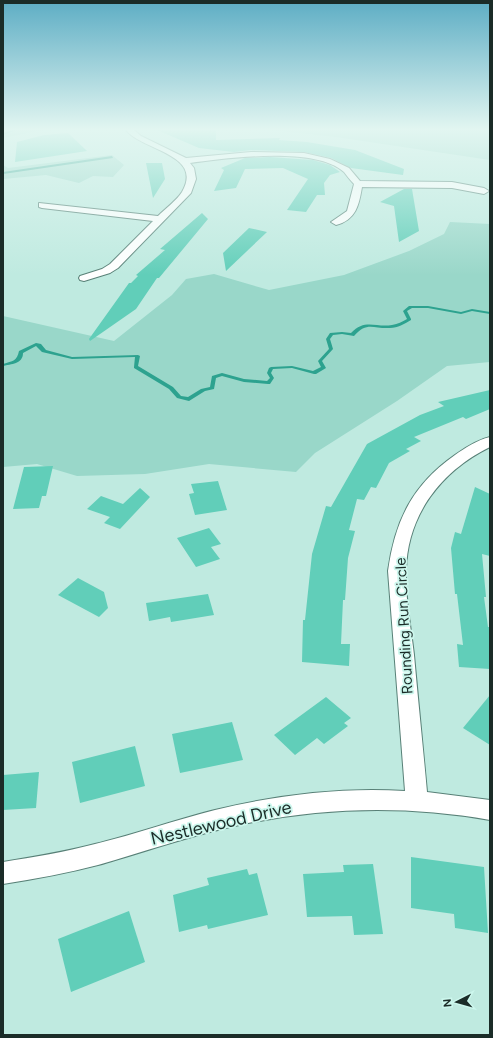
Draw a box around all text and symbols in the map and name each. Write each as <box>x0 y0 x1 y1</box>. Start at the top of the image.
street label: Rounding Run Circle <box>391 557 417 695</box>
street label: Nestlewood Drive <box>148 796 294 850</box>
north arrow <box>437 982 477 1022</box>
text: N <box>441 998 454 1008</box>

